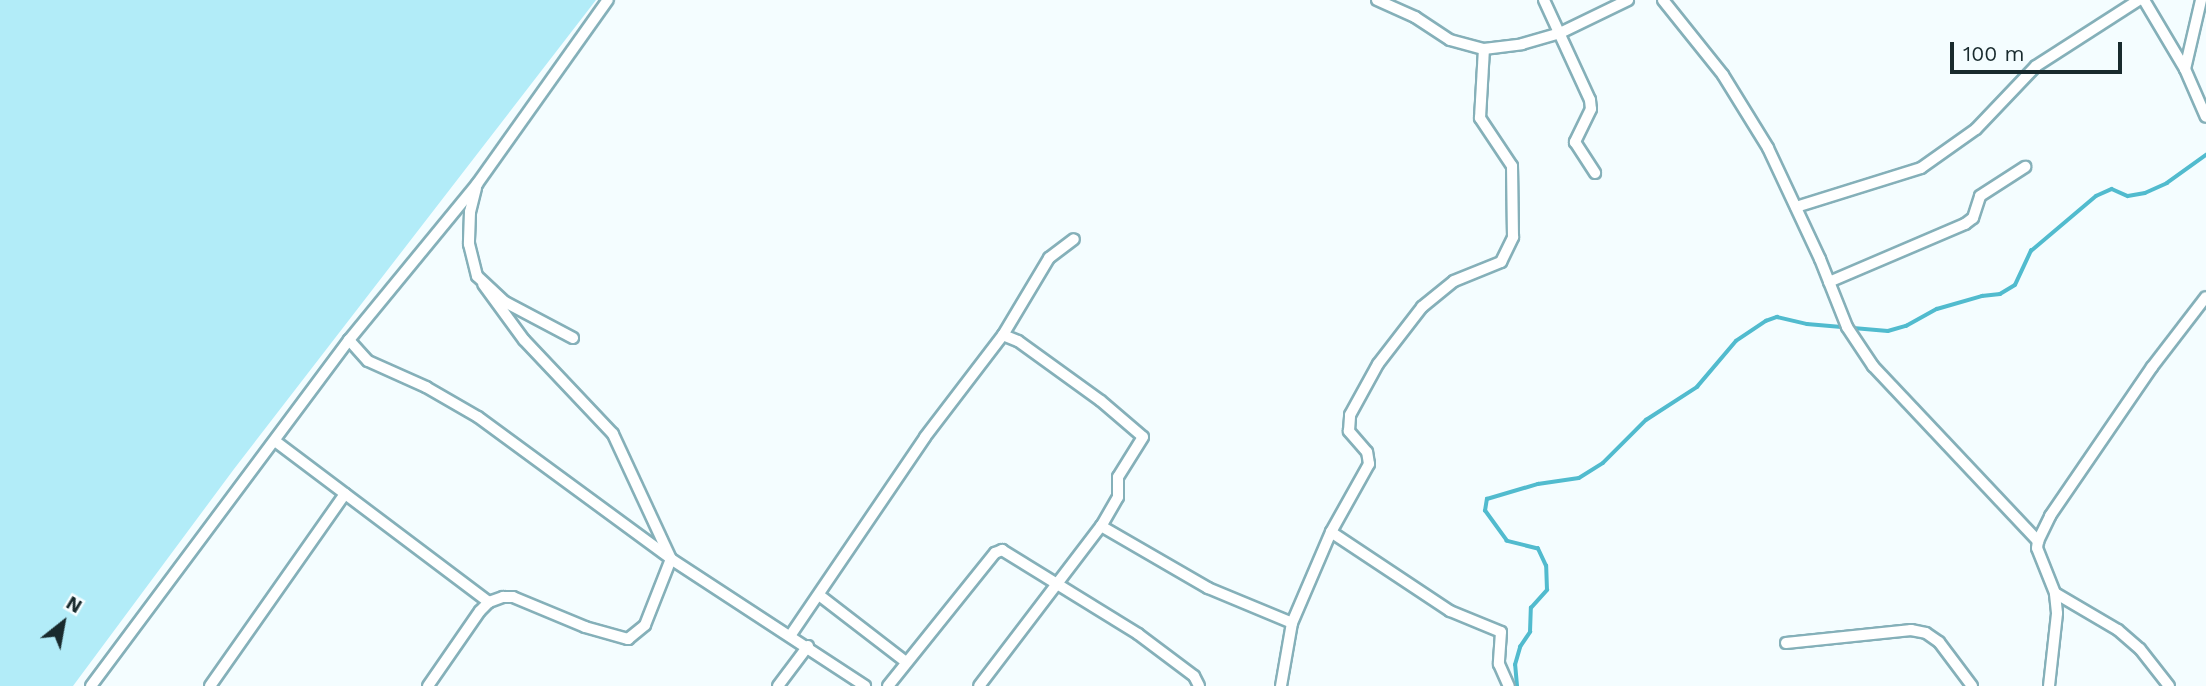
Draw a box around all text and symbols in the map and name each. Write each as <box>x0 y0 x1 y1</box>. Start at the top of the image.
scale bar <box>1954 28 2126 72</box>
text: 100 m <box>1963 41 2025 66</box>
north arrow <box>28 588 98 658</box>
text: N <box>62 591 86 618</box>

